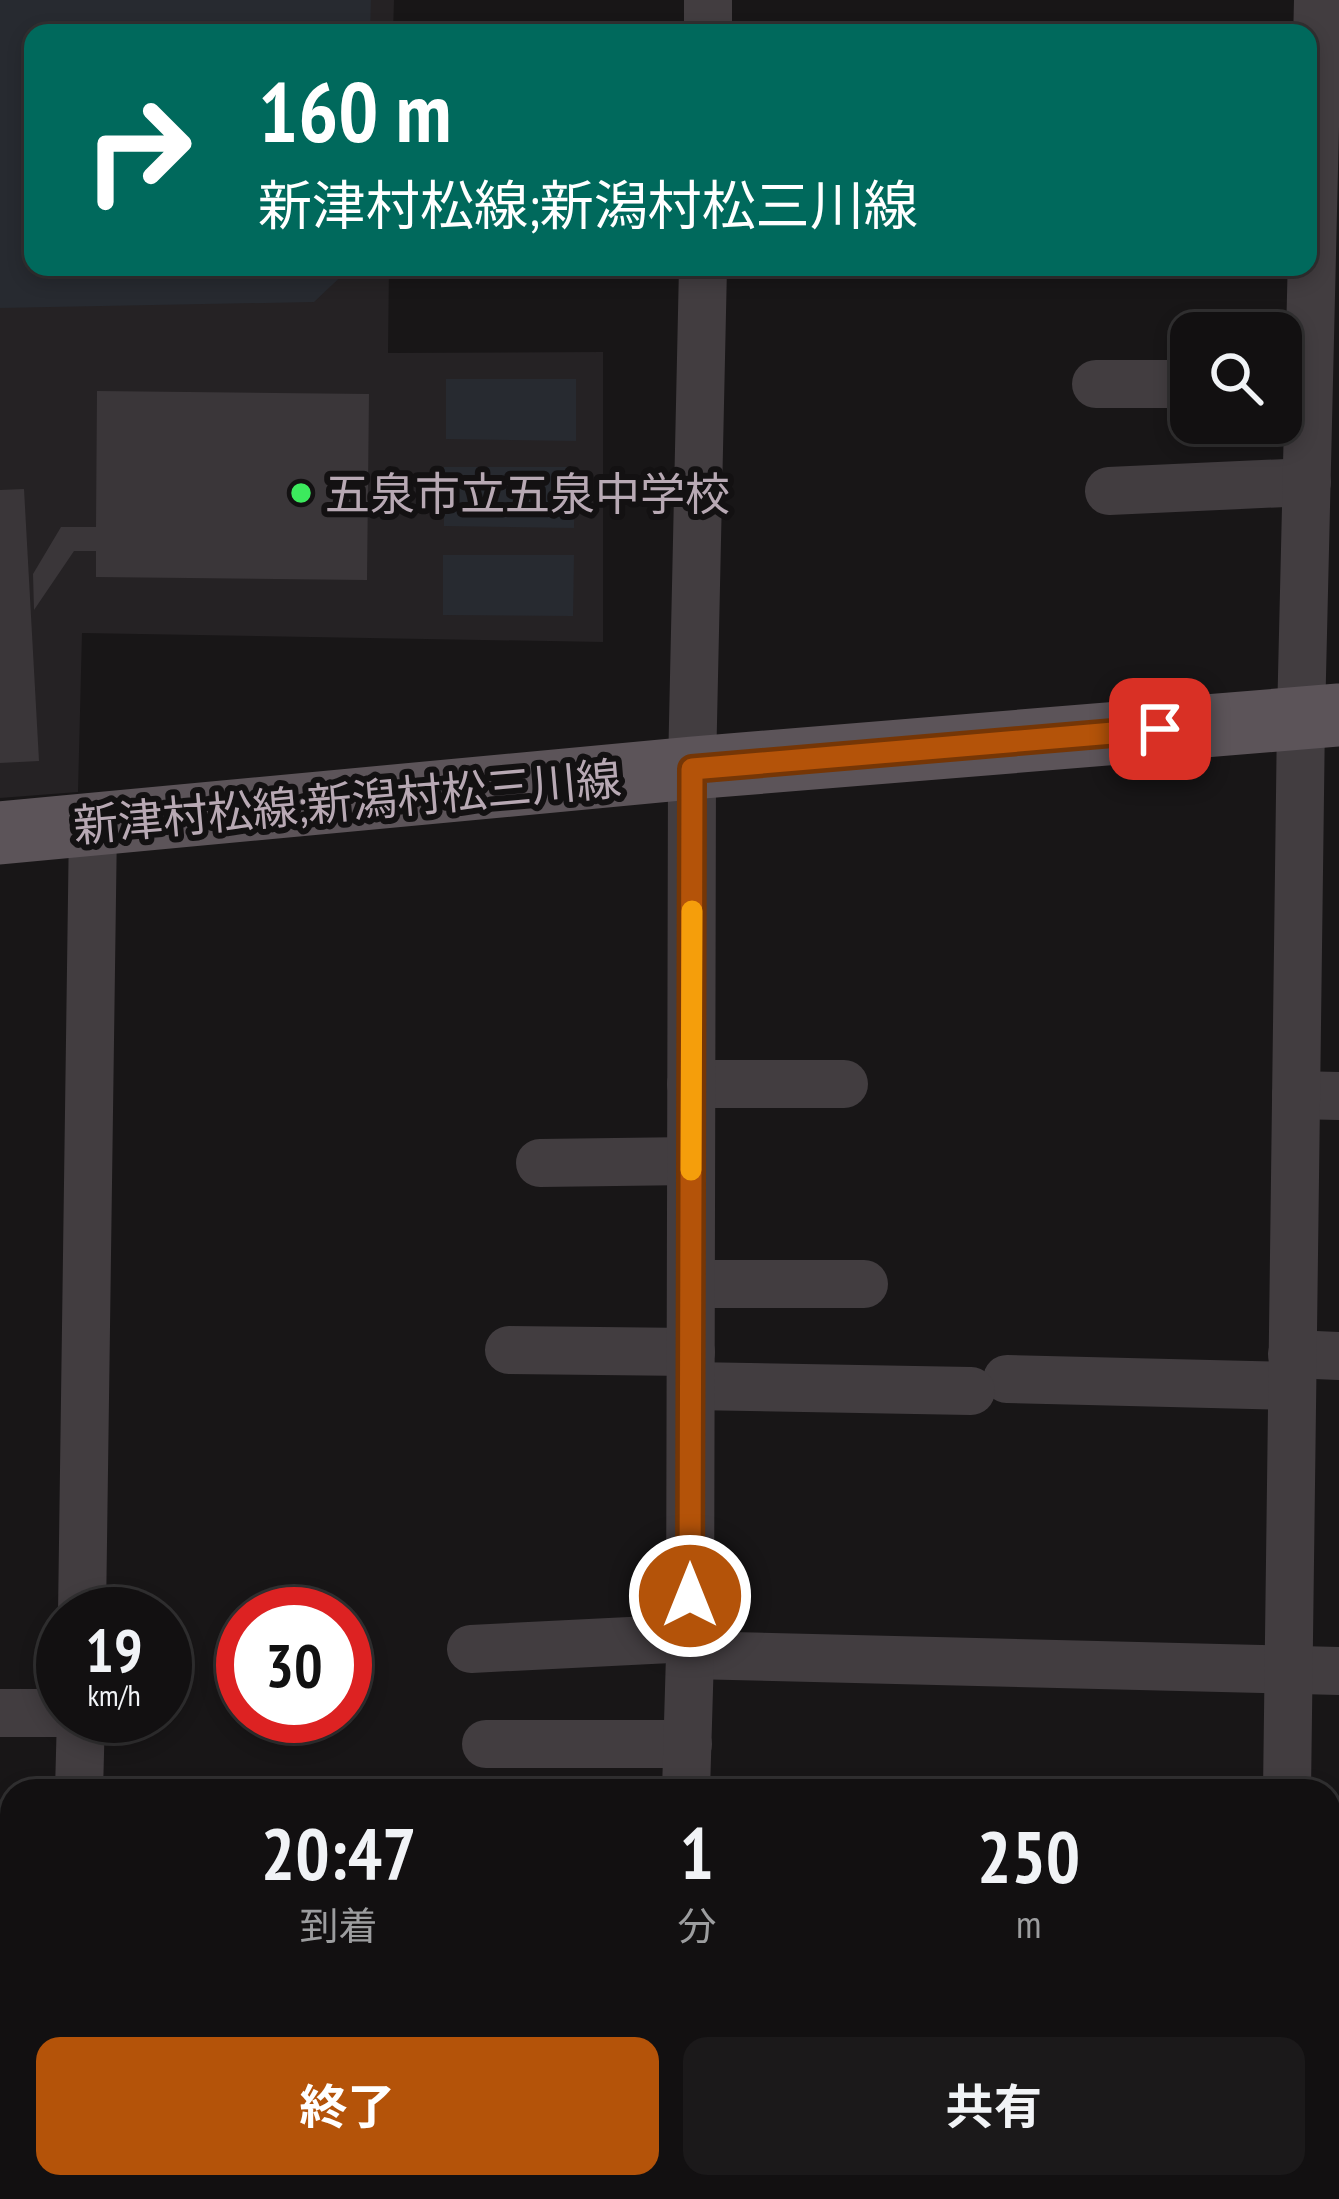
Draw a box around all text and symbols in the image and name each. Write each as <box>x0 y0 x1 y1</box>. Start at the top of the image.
text: 160 m <box>258 56 451 165</box>
icon: right <box>60 72 216 228</box>
text: 新津村松線;新潟村松三川線 <box>258 170 918 240</box>
map controls <box>1170 312 1302 444</box>
button: search <box>1170 312 1302 444</box>
place label: 五泉市立五泉中学校 <box>325 464 730 522</box>
marker: 五泉市立五泉中学校 <box>288 480 314 506</box>
pin <box>1109 678 1211 780</box>
icon: arrive <box>1127 696 1193 762</box>
street label: 新津村松線;新潟村松三川線 <box>71 748 623 854</box>
position arrow <box>627 1533 753 1659</box>
speed limit sign: 30 <box>216 1587 372 1743</box>
text: 19 <box>85 1611 143 1689</box>
text: km/h <box>87 1675 141 1714</box>
text: 20:47 <box>261 1806 416 1899</box>
text: 1 <box>680 1806 714 1899</box>
text: 250 <box>977 1809 1080 1902</box>
text: m <box>1016 1898 1041 1949</box>
text: 到着 <box>300 1900 378 1951</box>
text: 分 <box>677 1900 716 1951</box>
button: 終了 <box>36 2037 659 2175</box>
button: 共有 <box>683 2037 1305 2175</box>

